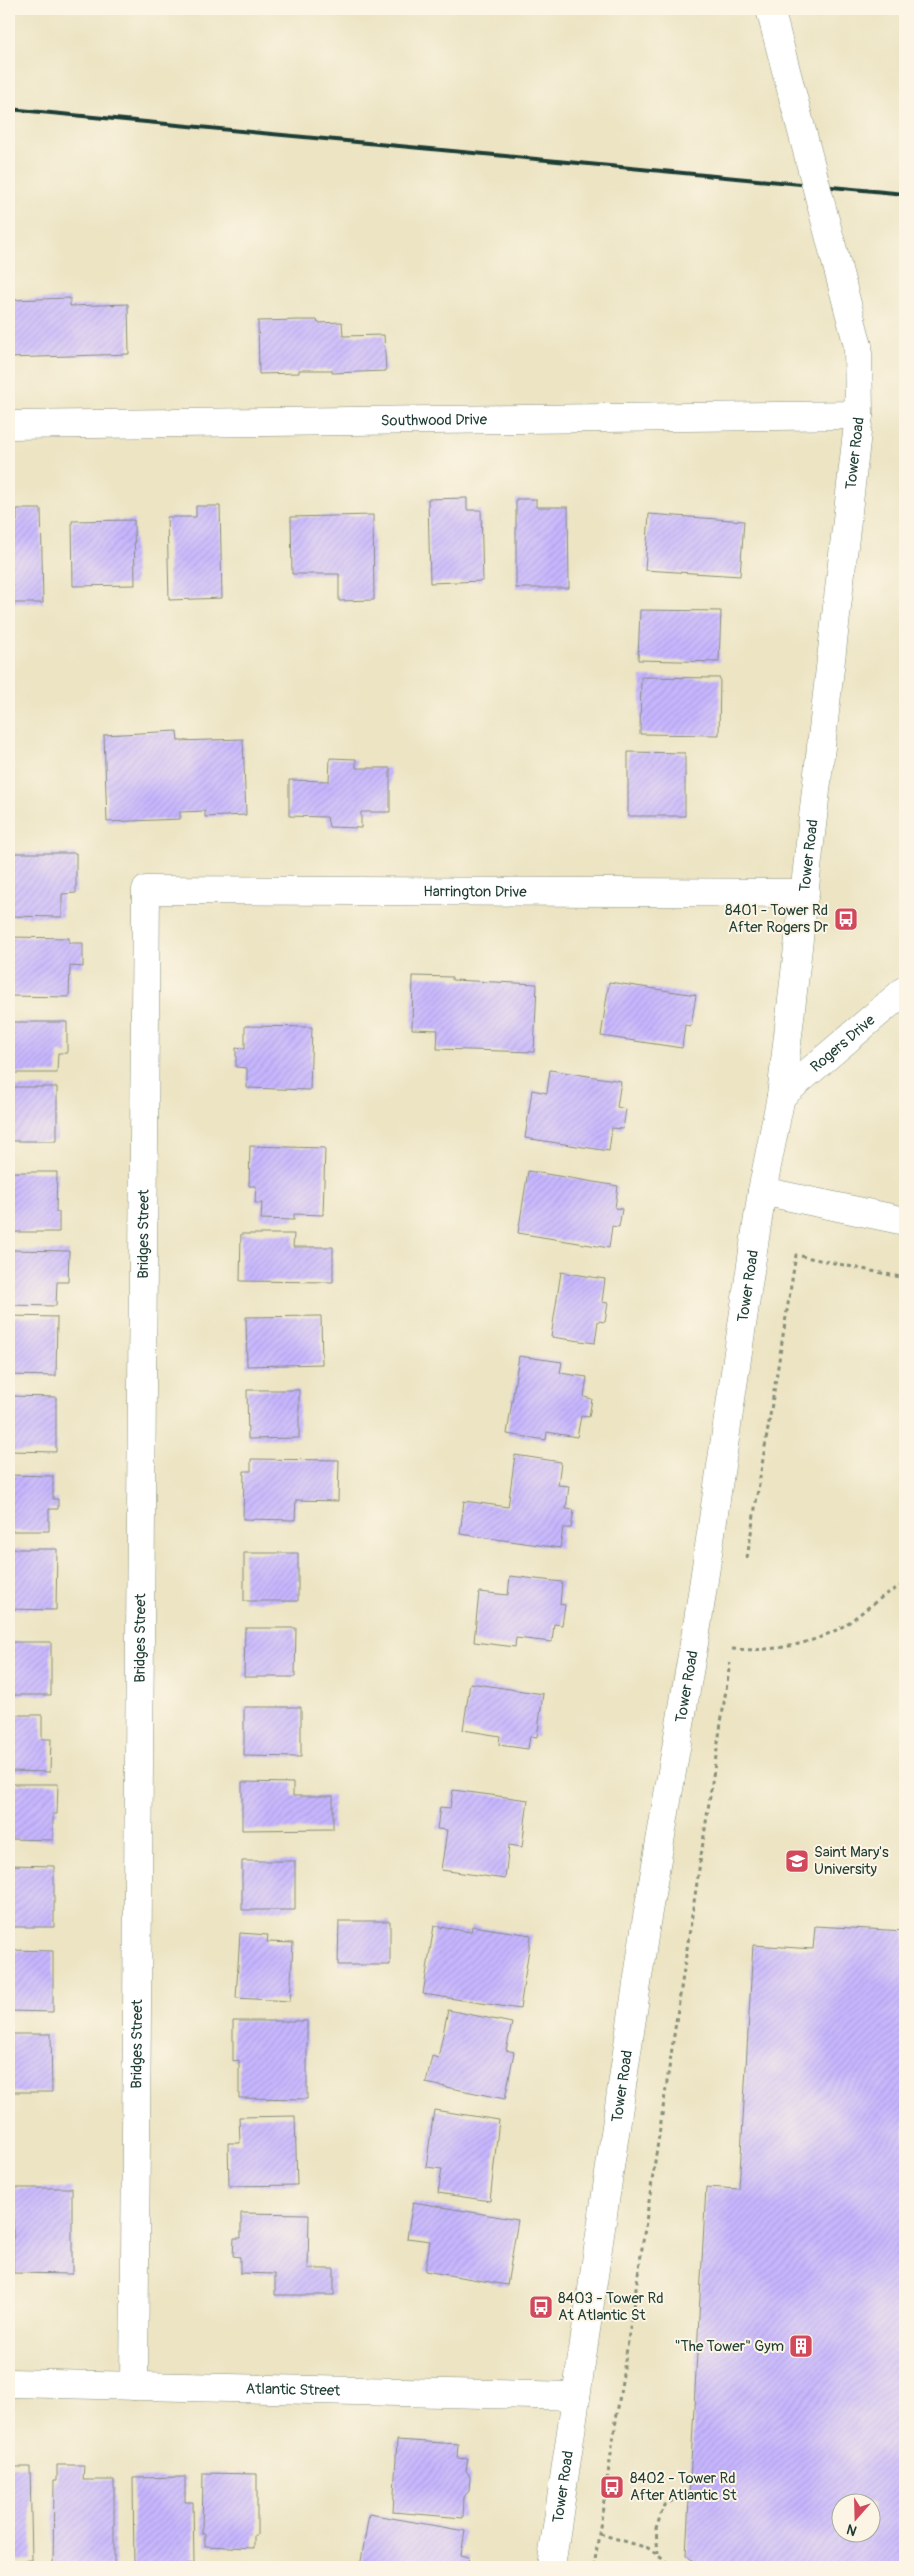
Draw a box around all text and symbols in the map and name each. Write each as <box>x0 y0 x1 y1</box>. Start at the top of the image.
street label: Southwood Drive <box>381 410 488 430</box>
street label: Tower Road <box>841 416 868 490</box>
street label: Tower Road <box>795 818 822 893</box>
street label: Harrington Drive <box>423 882 527 901</box>
place label: 8401 - Tower Rd After Rogers Dr <box>725 901 829 937</box>
bus stop icon: 8401 - Tower Rd After Rogers Dr <box>833 906 859 932</box>
street label: Rogers Drive <box>806 1010 879 1076</box>
street label: Bridges Street <box>133 1188 153 1279</box>
street label: Tower Road <box>733 1249 763 1324</box>
street label: Bridges Street <box>130 1592 150 1683</box>
street label: Tower Road <box>671 1649 702 1724</box>
place label: Saint Mary's University <box>814 1843 889 1879</box>
school or university icon: Saint Mary's University <box>784 1848 810 1874</box>
street label: Bridges Street <box>127 1998 147 2089</box>
street label: Tower Road <box>607 2049 637 2124</box>
place label: 8403 - Tower Rd At Atlantic St <box>558 2289 664 2325</box>
bus stop icon: 8403 - Tower Rd At Atlantic St <box>528 2294 554 2320</box>
building icon: "The Tower" Gym <box>788 2333 814 2359</box>
place label: "The Tower" Gym <box>674 2337 784 2356</box>
street label: Atlantic Street <box>245 2379 341 2400</box>
street label: Tower Road <box>548 2449 578 2524</box>
place label: 8402 - Tower Rd After Atlantic St <box>630 2469 737 2505</box>
bus stop icon: 8402 - Tower Rd After Atlantic St <box>599 2474 625 2500</box>
north arrow <box>832 2494 882 2544</box>
text: N <box>844 2520 859 2539</box>

